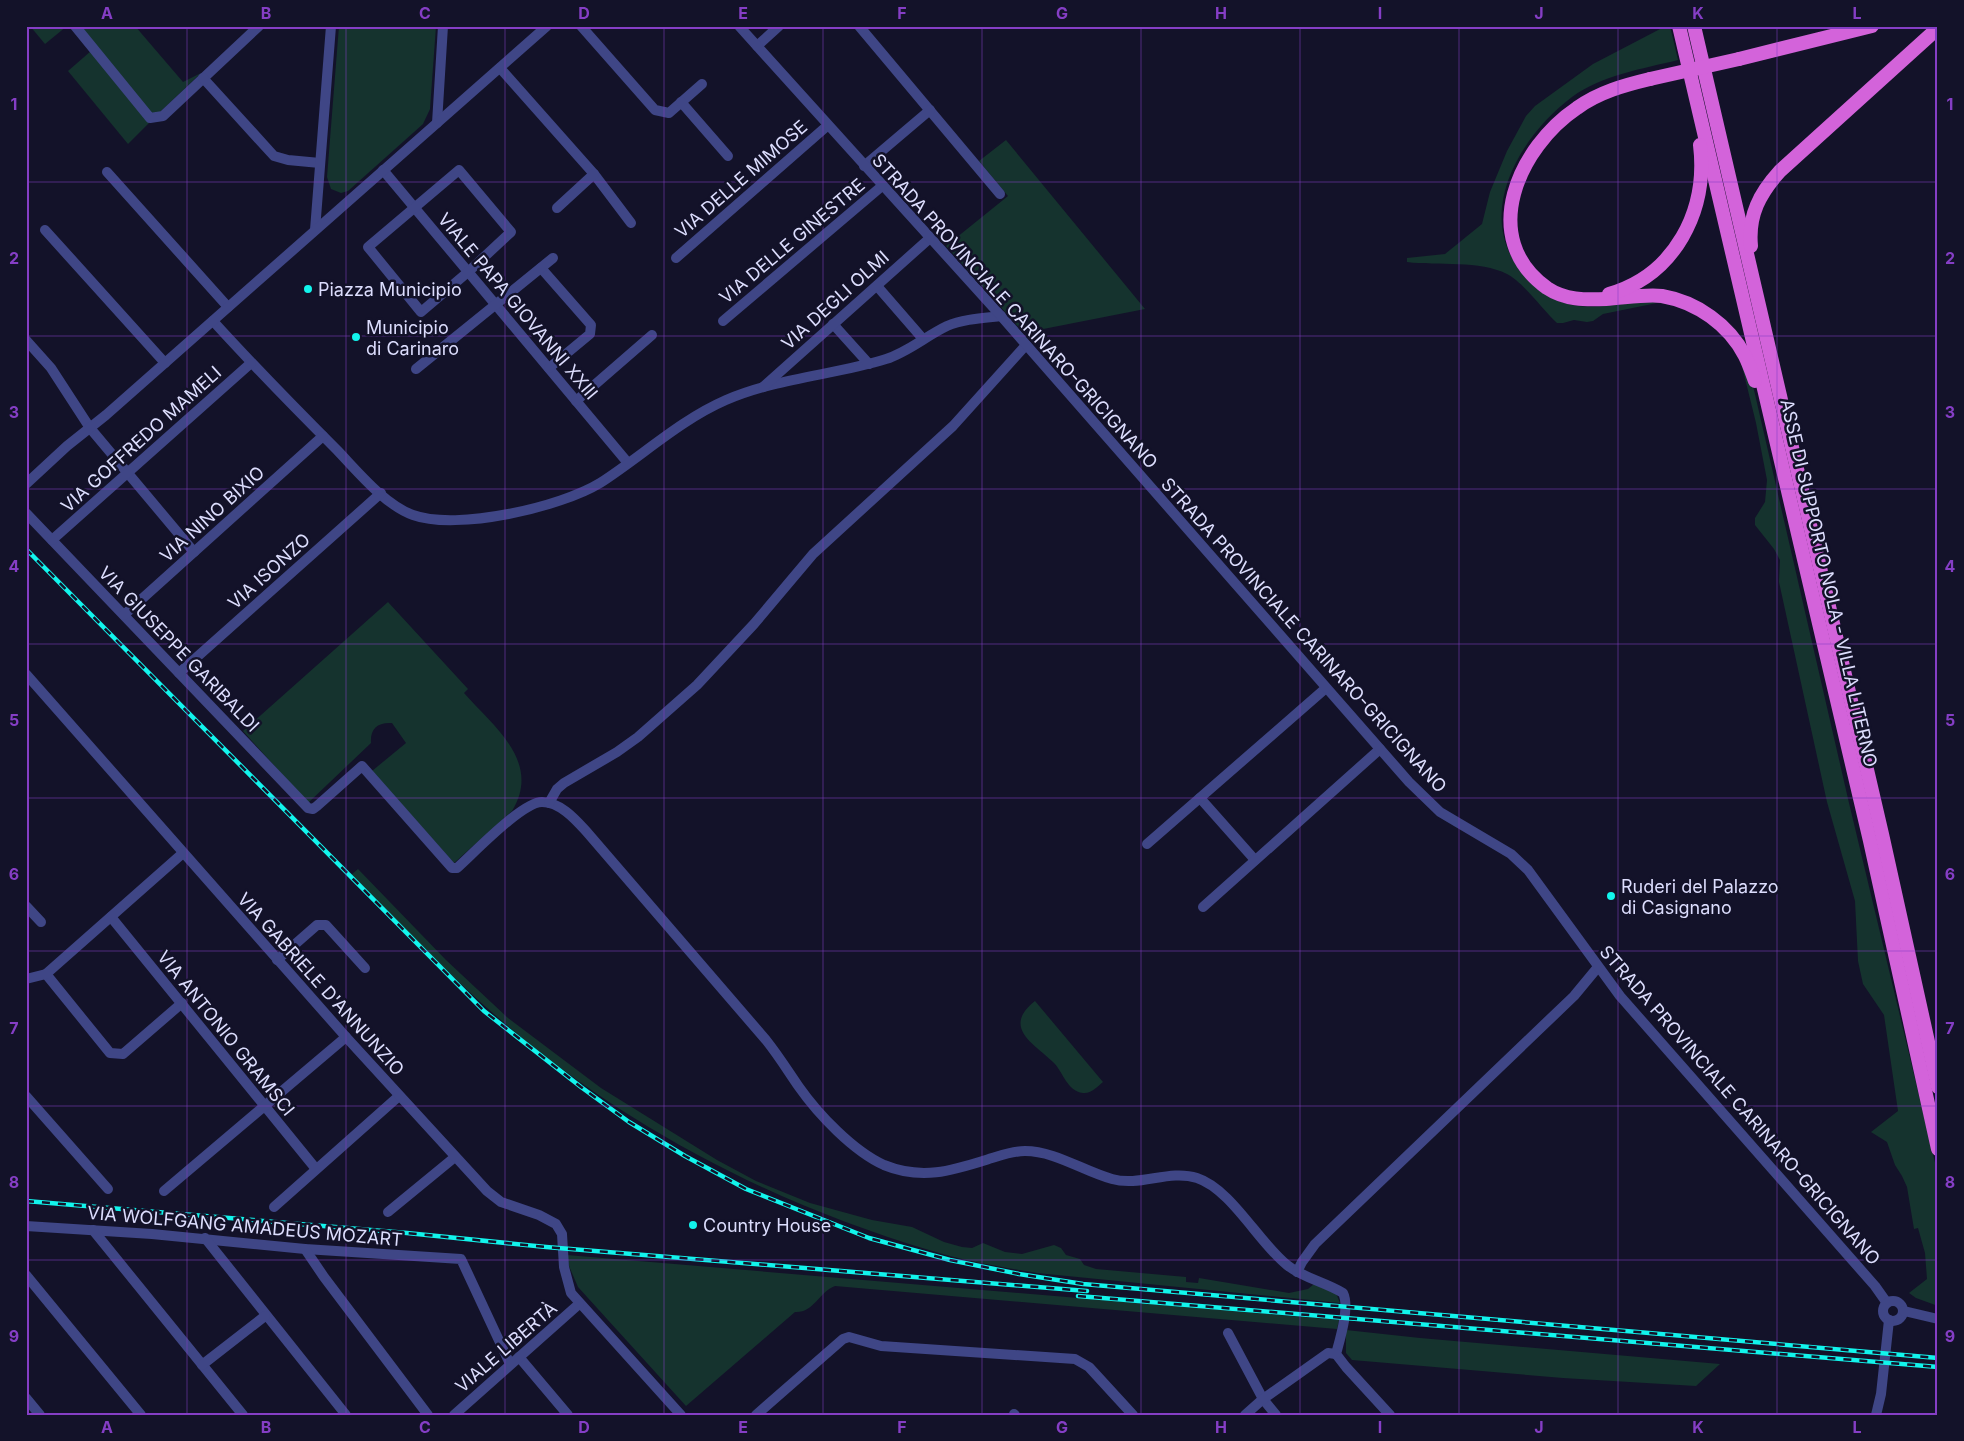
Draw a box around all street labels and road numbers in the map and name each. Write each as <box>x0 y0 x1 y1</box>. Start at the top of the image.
street label: VIA DELLE MIMOSE <box>671 116 811 242</box>
street label: STRADA PROVINCIALE CARINARO-GRICIGNANO <box>868 149 1162 473</box>
street label: VIA DELLE GINESTRE <box>715 174 869 308</box>
street label: VIALE PAPA GIOVANNI XXIII <box>434 208 602 404</box>
street label: VIA DEGLI OLMI <box>777 246 893 354</box>
street label: VIA GOFFREDO MAMELI <box>57 362 225 516</box>
street label: ASSE DI SUPPORTO NOLA - VILLA LITERNO <box>1776 397 1882 769</box>
street label: VIA NINO BIXIO <box>156 462 268 566</box>
street label: STRADA PROVINCIALE CARINARO-GRICIGNANO <box>1157 473 1451 797</box>
street label: VIA ISONZO <box>224 529 314 613</box>
street label: VIA GIUSEPPE GARIBALDI <box>94 562 264 736</box>
street label: VIA GABRIELE D'ANNUNZIO <box>233 888 409 1080</box>
street label: STRADA PROVINCIALE CARINARO-GRICIGNANO <box>1595 941 1885 1269</box>
street label: VIA ANTONIO GRAMSCI <box>153 946 299 1120</box>
street label: VIA WOLFGANG AMADEUS MOZART <box>86 1202 404 1250</box>
street label: VIALE LIBERTÀ <box>450 1297 561 1397</box>

